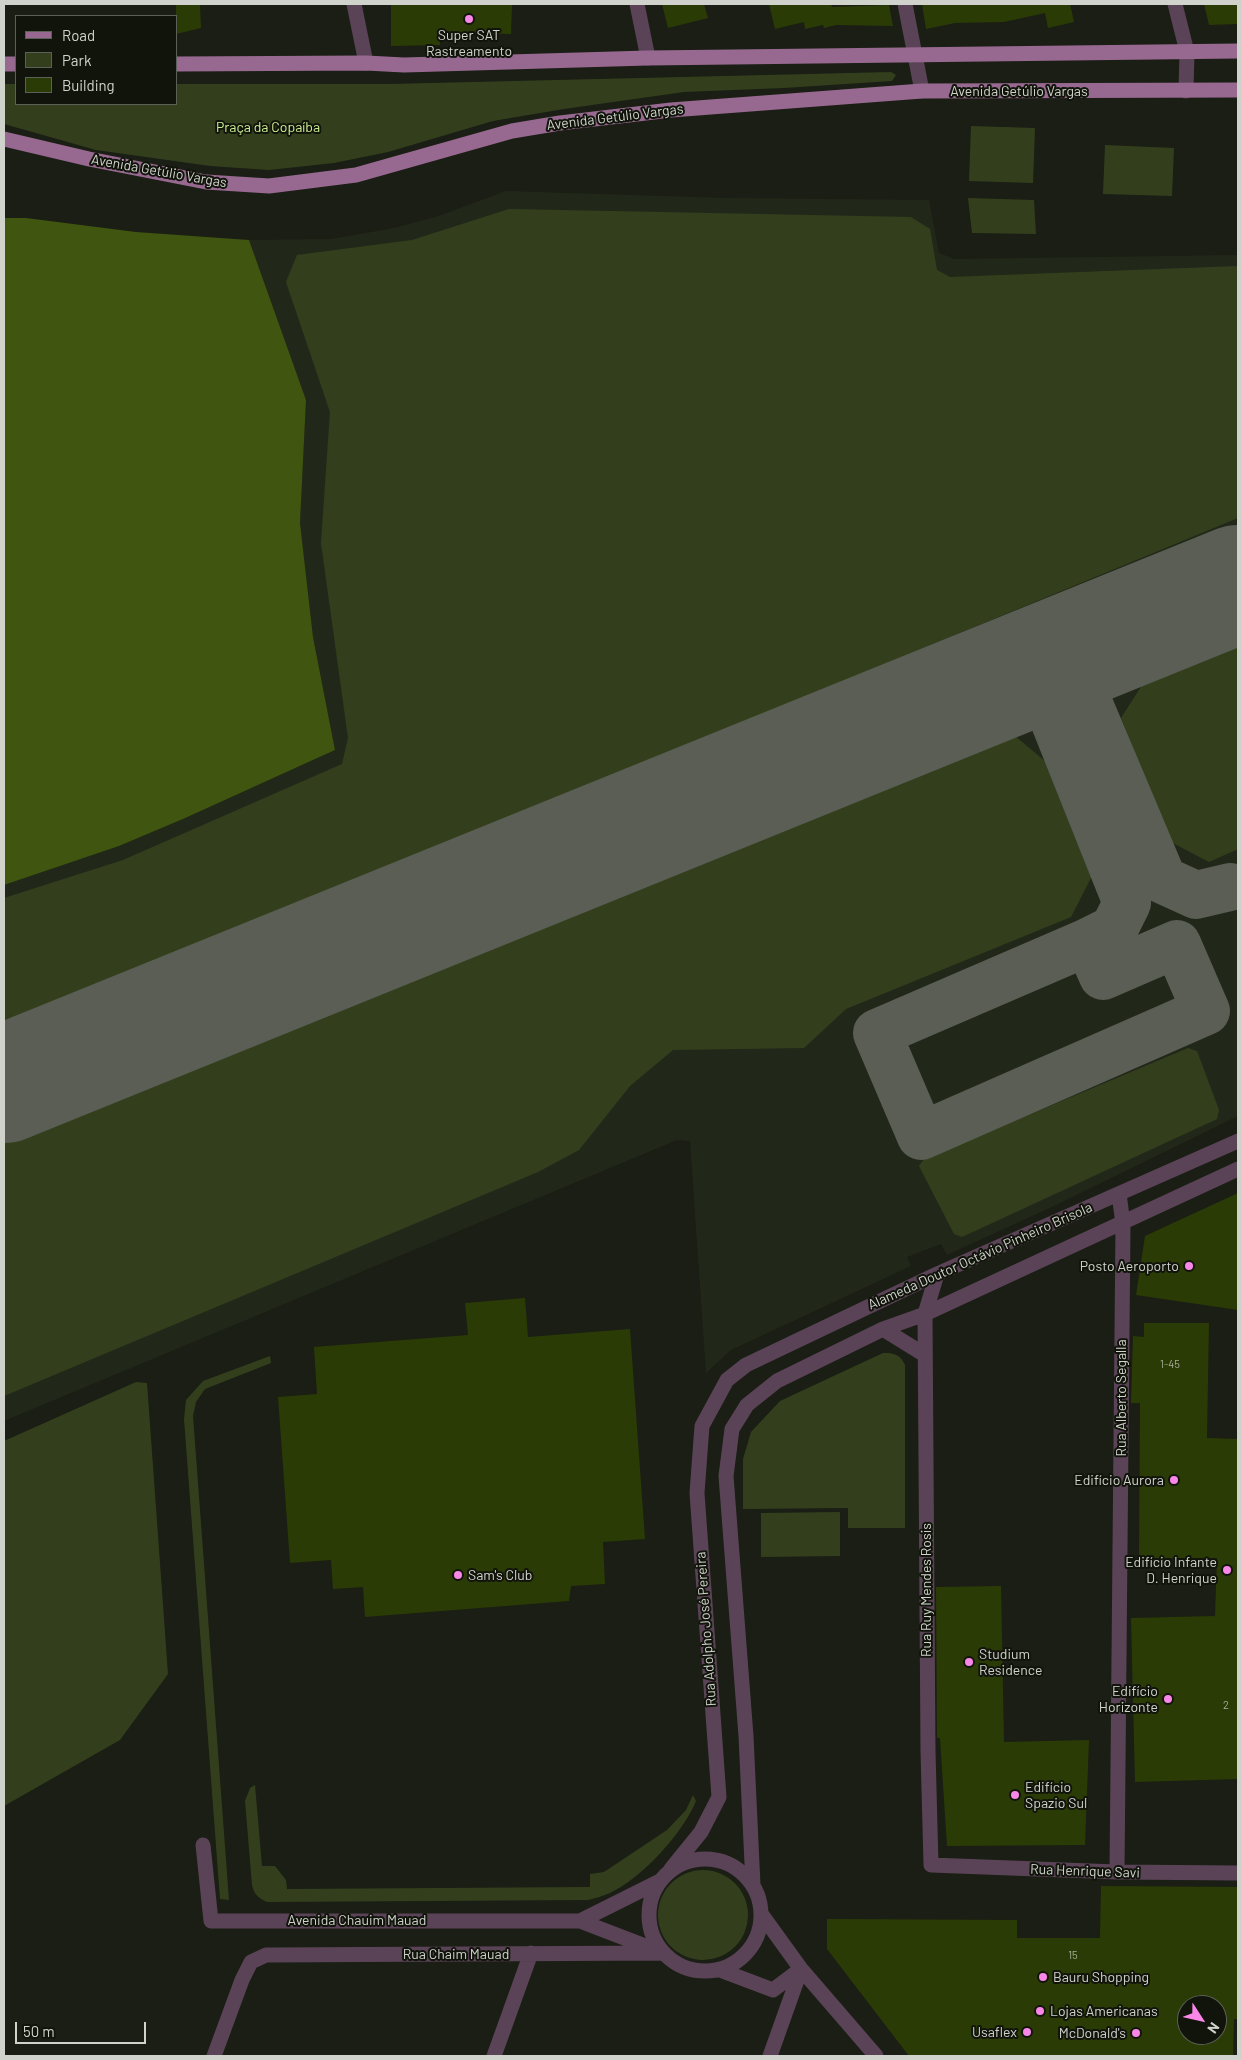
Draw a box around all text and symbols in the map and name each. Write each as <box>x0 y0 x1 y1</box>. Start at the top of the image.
marker: Super SAT Rastreamento <box>463 13 475 25</box>
legend <box>15 15 178 105</box>
text: Road <box>62 26 95 44</box>
place label: Super SAT Rastreamento <box>426 27 512 59</box>
text: Park <box>62 51 91 69</box>
text: Building <box>62 76 115 94</box>
street label: Avenida Getúlio Vargas <box>950 83 1088 99</box>
street label: Avenida Getúlio Vargas <box>546 100 684 134</box>
park label: Praça da Copaíba <box>216 119 320 135</box>
street label: Avenida Getúlio Vargas <box>90 151 228 191</box>
street label: Alameda Doutor Octávio Pinheiro Brisola <box>865 1199 1095 1313</box>
place label: Posto Aeroporto <box>1080 1258 1179 1274</box>
marker: Posto Aeroporto <box>1183 1260 1195 1272</box>
street label: Rua Alberto Segalla <box>1113 1339 1129 1457</box>
house number: 1-45 <box>1160 1357 1180 1371</box>
place label: Edifício Aurora <box>1074 1472 1164 1488</box>
marker: Edifício Aurora <box>1168 1474 1180 1486</box>
street label: Rua Ruy Mendes Rosis <box>918 1523 934 1657</box>
street label: Rua Adolpho José Pereira <box>692 1551 720 1707</box>
place label: Edifício Infante D. Henrique <box>1125 1554 1217 1586</box>
marker: Edifício Infante D. Henrique <box>1221 1564 1233 1576</box>
place label: Sam's Club <box>468 1567 532 1583</box>
marker: Sam's Club <box>452 1569 464 1581</box>
place label: Studium Residence <box>979 1646 1042 1678</box>
marker: Studium Residence <box>963 1656 975 1668</box>
place label: Edifício Horizonte <box>1099 1683 1158 1715</box>
marker: Edifício Horizonte <box>1162 1693 1174 1705</box>
house number: 2 <box>1223 1698 1229 1712</box>
place label: Edifício Spazio Sul <box>1025 1779 1087 1811</box>
marker: Edifício Spazio Sul <box>1009 1789 1021 1801</box>
street label: Rua Henrique Savi <box>1030 1861 1140 1881</box>
street label: Avenida Chauim Mauad <box>288 1912 426 1928</box>
street label: Rua Chaim Mauad <box>403 1946 509 1962</box>
house number: 15 <box>1068 1948 1078 1962</box>
place label: Bauru Shopping <box>1053 1969 1149 1985</box>
marker: Bauru Shopping <box>1037 1971 1049 1983</box>
north arrow <box>1177 1995 1227 2045</box>
place label: Lojas Americanas <box>1050 2003 1158 2019</box>
marker: Lojas Americanas <box>1034 2005 1046 2017</box>
scale bar <box>18 2012 149 2044</box>
text: N <box>1204 2020 1224 2037</box>
text: 50 m <box>23 2022 55 2040</box>
place label: Usaflex <box>972 2024 1017 2040</box>
place label: McDonald's <box>1059 2025 1126 2041</box>
marker: Usaflex <box>1021 2026 1033 2038</box>
marker: McDonald's <box>1130 2027 1142 2039</box>

